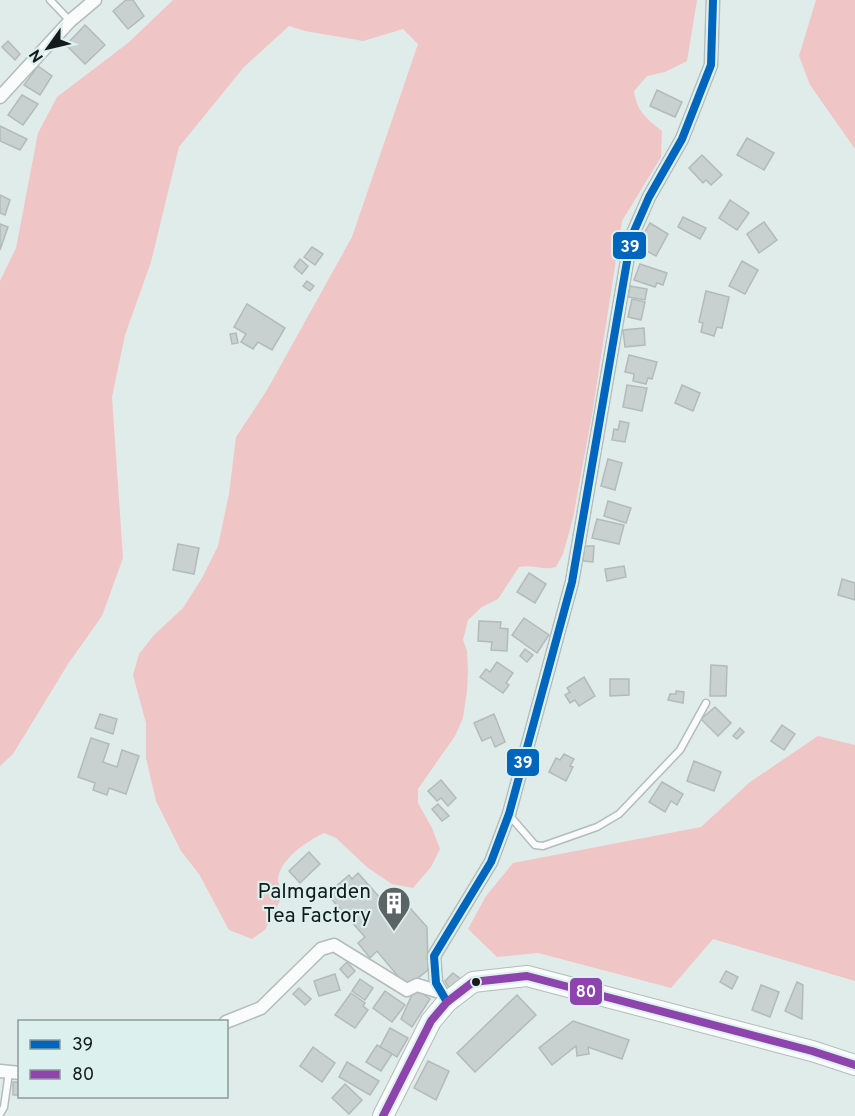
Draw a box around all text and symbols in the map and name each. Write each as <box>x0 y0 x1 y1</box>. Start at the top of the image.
north arrow <box>18 18 78 78</box>
text: N <box>26 45 49 66</box>
line badge: 39 <box>612 231 647 260</box>
text: 39 <box>620 238 640 258</box>
line badge: 39 <box>506 748 540 777</box>
text: 39 <box>513 754 533 774</box>
place label: Palmgarden Tea Factory <box>257 879 371 930</box>
building icon: Palmgarden Tea Factory <box>376 885 412 932</box>
unlabelled marker <box>470 976 482 988</box>
line badge: 80 <box>569 977 603 1006</box>
text: 80 <box>576 983 596 1003</box>
legend <box>18 1020 228 1098</box>
text: 39 <box>72 1034 93 1057</box>
text: 80 <box>72 1064 94 1087</box>

